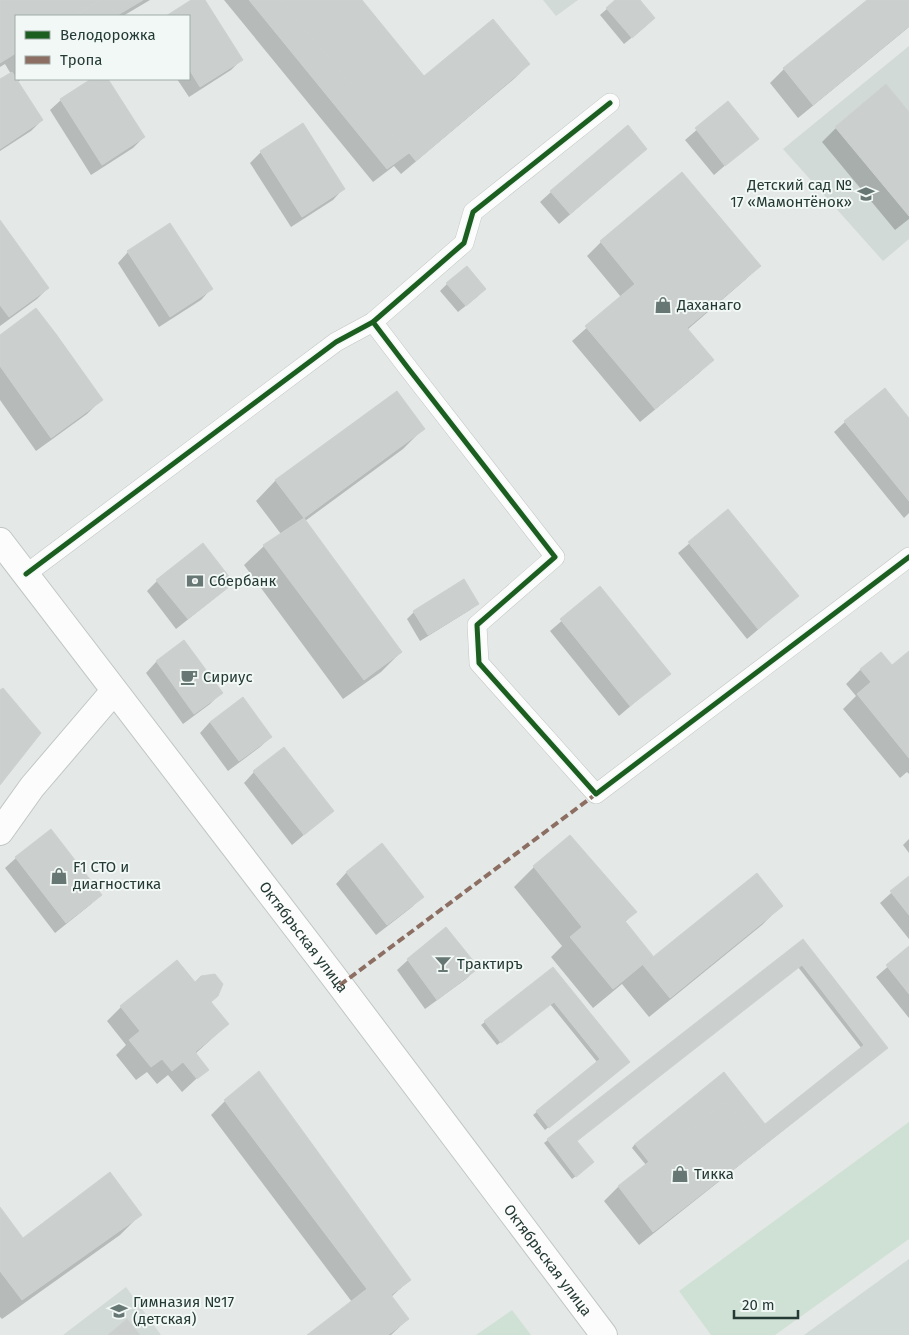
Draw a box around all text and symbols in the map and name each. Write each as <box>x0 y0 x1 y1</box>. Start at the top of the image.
legend <box>15 15 190 80</box>
text: Велодорожка <box>60 26 156 44</box>
text: Тропа <box>60 51 102 69</box>
place label: Детский сад № 17 «Мамонтёнок» <box>730 176 852 211</box>
school or university icon: Детский сад № 17 «Мамонтёнок» <box>856 184 876 204</box>
shop icon: Даханаго <box>653 295 673 315</box>
place label: Даханаго <box>676 296 741 314</box>
bank icon: Сбербанк <box>185 571 205 591</box>
place label: Сбербанк <box>209 572 277 590</box>
cafe icon: Сириус <box>179 667 199 687</box>
place label: Сириус <box>203 668 253 686</box>
place label: F1 СТО и диагностика <box>73 858 161 893</box>
shop icon: F1 СТО и диагностика <box>49 866 69 886</box>
street label: Октябрьская улица <box>255 878 352 996</box>
bar icon: Трактиръ <box>433 954 453 974</box>
place label: Трактиръ <box>457 955 523 973</box>
shop icon: Тикка <box>670 1164 690 1184</box>
place label: Тикка <box>694 1165 734 1183</box>
street label: Октябрьская улица <box>500 1201 596 1320</box>
scale bar <box>734 1288 798 1320</box>
place label: Гимназия №17 (детская) <box>133 1293 235 1328</box>
text: 20 m <box>742 1296 775 1314</box>
school or university icon: Гимназия №17 (детская) <box>109 1301 129 1321</box>

